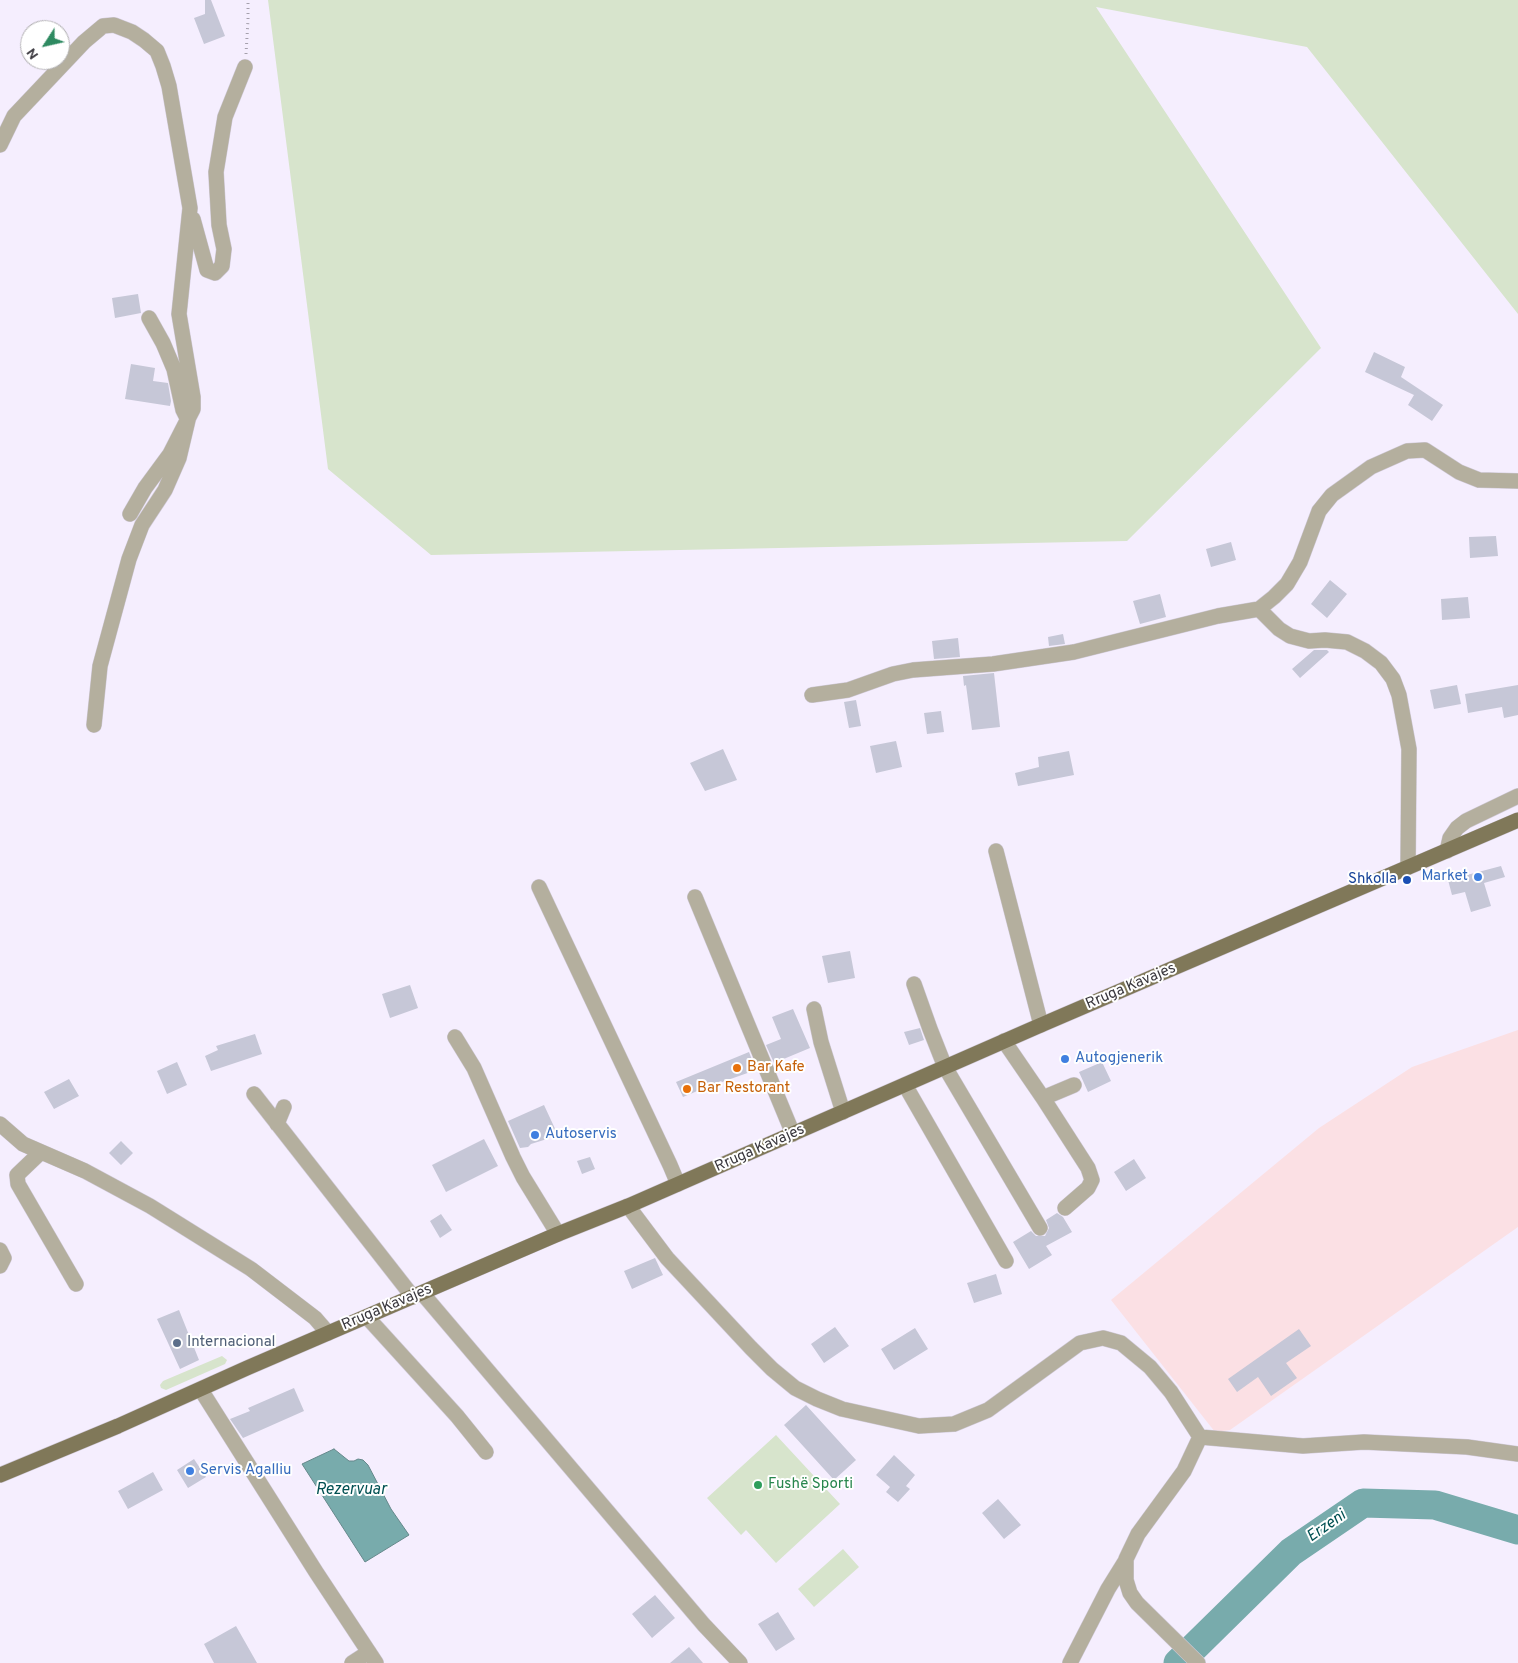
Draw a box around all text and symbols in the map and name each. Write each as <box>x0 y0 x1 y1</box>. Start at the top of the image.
north arrow <box>20 20 70 70</box>
text: N <box>23 44 43 62</box>
place label: Market <box>1421 868 1468 886</box>
place label: Shkolla <box>1348 871 1397 889</box>
marker: Market <box>1472 871 1484 883</box>
marker: Shkolla <box>1401 874 1413 886</box>
street label: Rruga Kavajes <box>1083 960 1179 1014</box>
place label: Autogjenerik <box>1075 1050 1163 1068</box>
marker: Autogjenerik <box>1059 1053 1071 1065</box>
place label: Bar Kafe <box>747 1059 805 1077</box>
marker: Bar Kafe <box>731 1062 743 1074</box>
place label: Bar Restorant <box>697 1080 790 1098</box>
marker: Bar Restorant <box>681 1083 693 1095</box>
street label: Rruga Kavajes <box>712 1121 808 1177</box>
place label: Autoservis <box>545 1126 617 1144</box>
marker: Autoservis <box>529 1129 541 1141</box>
street label: Rruga Kavajes <box>339 1281 435 1335</box>
place label: Internacional <box>187 1334 276 1352</box>
marker: Internacional <box>171 1337 183 1349</box>
place label: Servis Agalliu <box>200 1462 292 1480</box>
marker: Servis Agalliu <box>184 1465 196 1477</box>
place label: Fushë Sporti <box>768 1476 853 1494</box>
marker: Fushë Sporti <box>752 1479 764 1491</box>
water label: Rezervuar <box>315 1481 387 1501</box>
water label: Erzeni <box>1304 1507 1350 1547</box>

